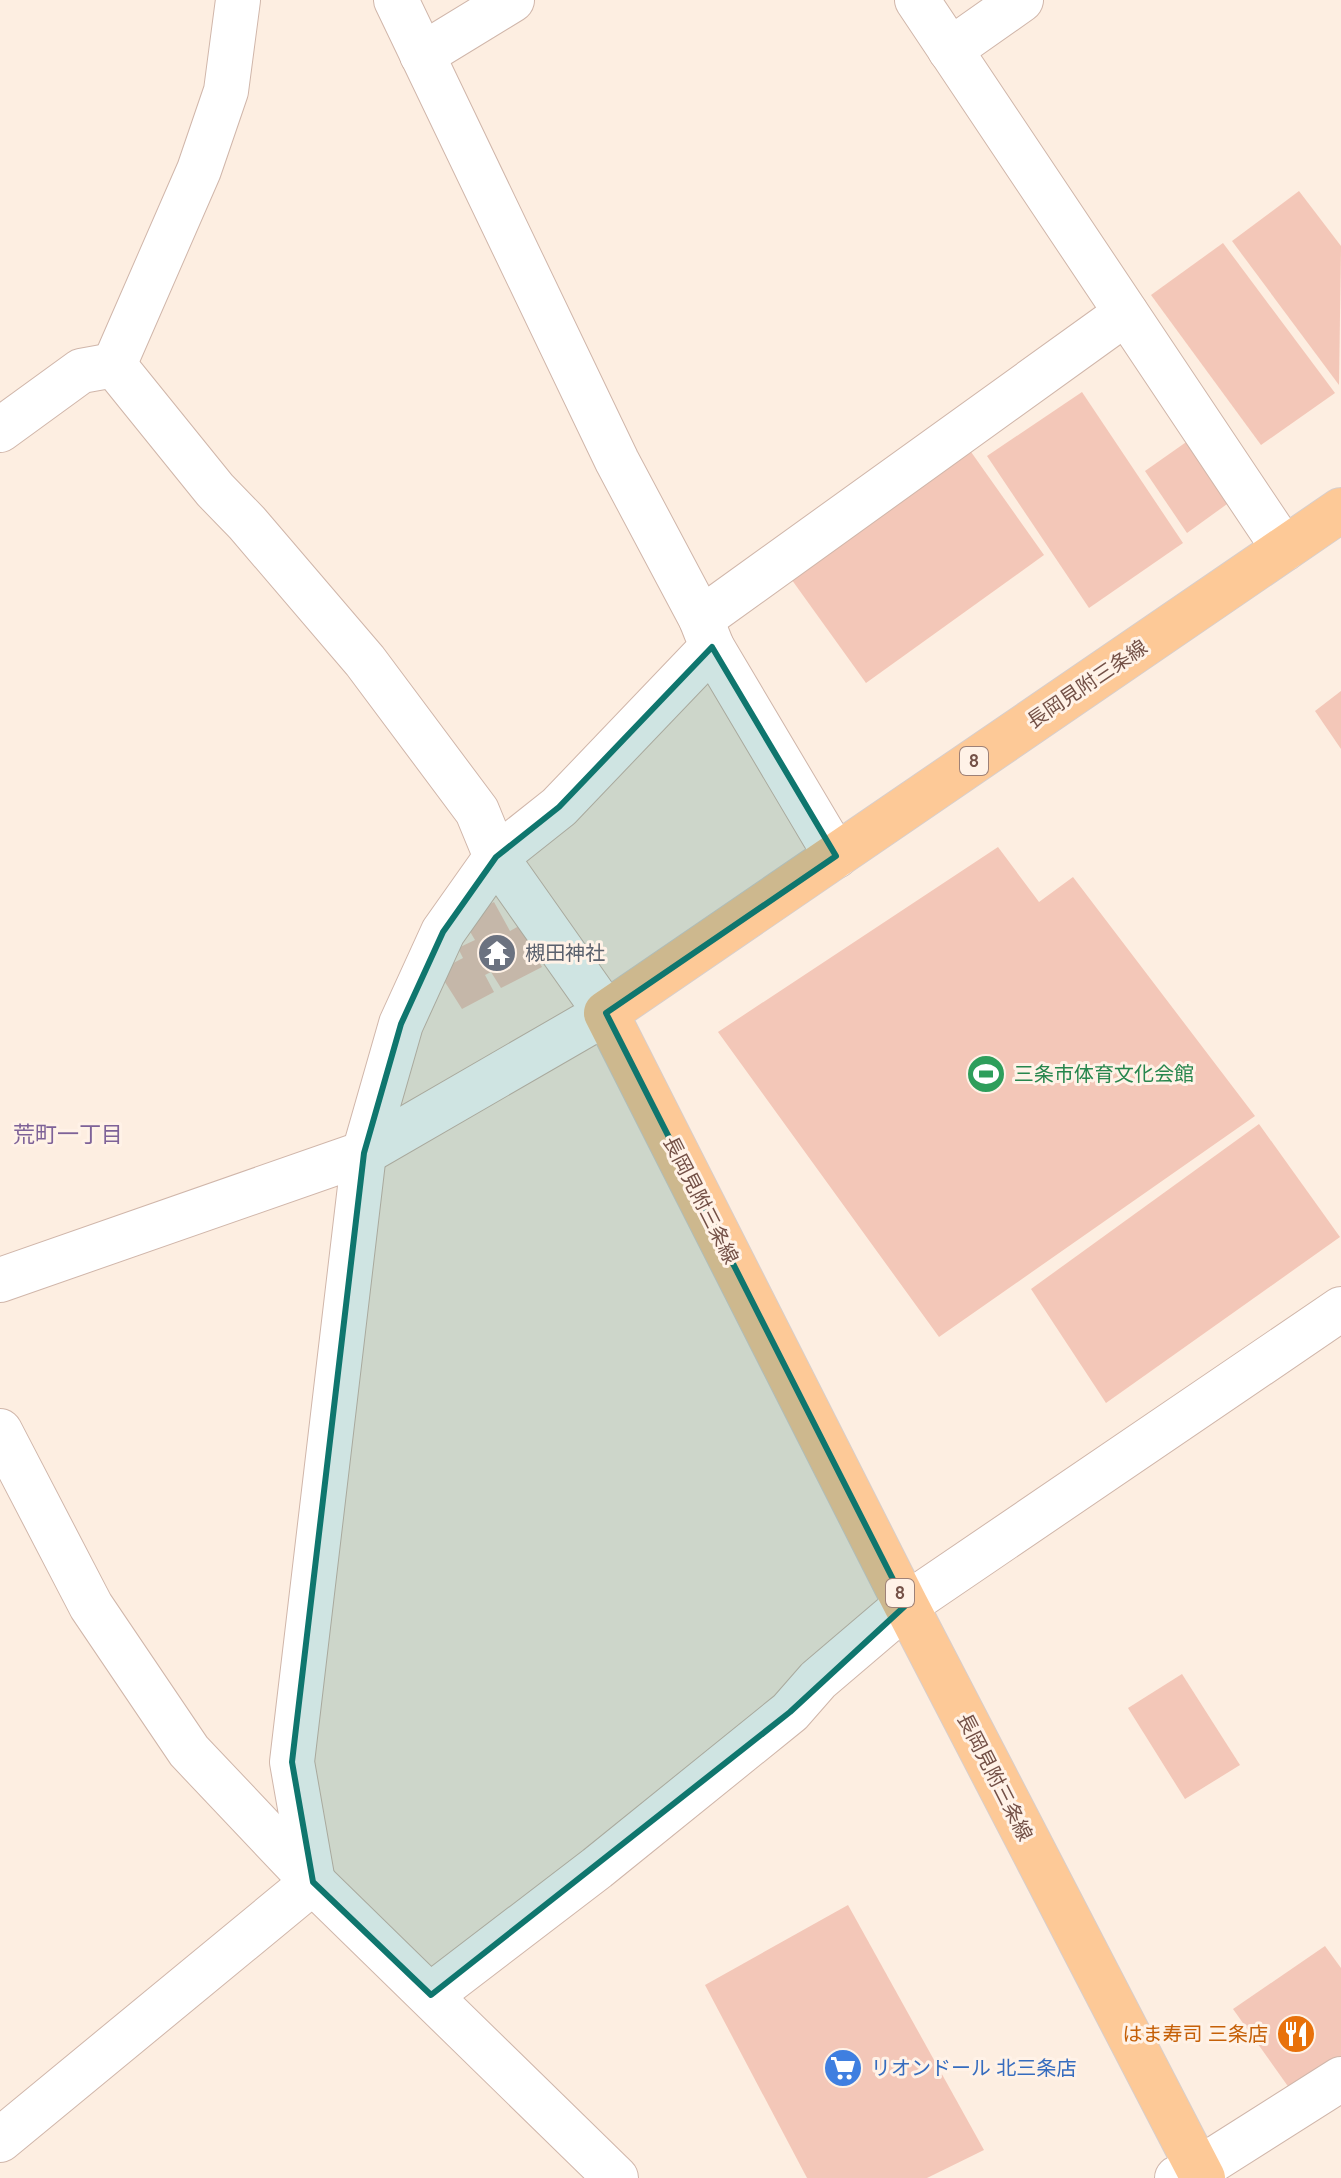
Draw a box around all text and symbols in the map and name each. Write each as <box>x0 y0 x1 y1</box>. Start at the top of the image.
street label: 長岡見附三条線 <box>1022 634 1152 733</box>
road number: 8 <box>960 747 988 775</box>
temple icon: 槻田神社 <box>476 932 518 974</box>
place label: 槻田神社 <box>525 940 605 965</box>
sports icon: 三条市体育文化会館 <box>965 1053 1007 1095</box>
place label: 三条市体育文化会館 <box>1014 1061 1194 1086</box>
district label: 荒町一丁目 <box>13 1120 123 1148</box>
street label: 長岡見附三条線 <box>659 1132 744 1268</box>
road number: 8 <box>886 1579 914 1607</box>
street label: 長岡見附三条線 <box>953 1709 1038 1845</box>
restaurant icon: はま寿司 三条店 <box>1275 2013 1317 2055</box>
place label: はま寿司 三条店 <box>1123 2021 1268 2046</box>
supermarket icon: リオンドール 北三条店 <box>822 2047 864 2089</box>
place label: リオンドール 北三条店 <box>871 2055 1076 2080</box>

